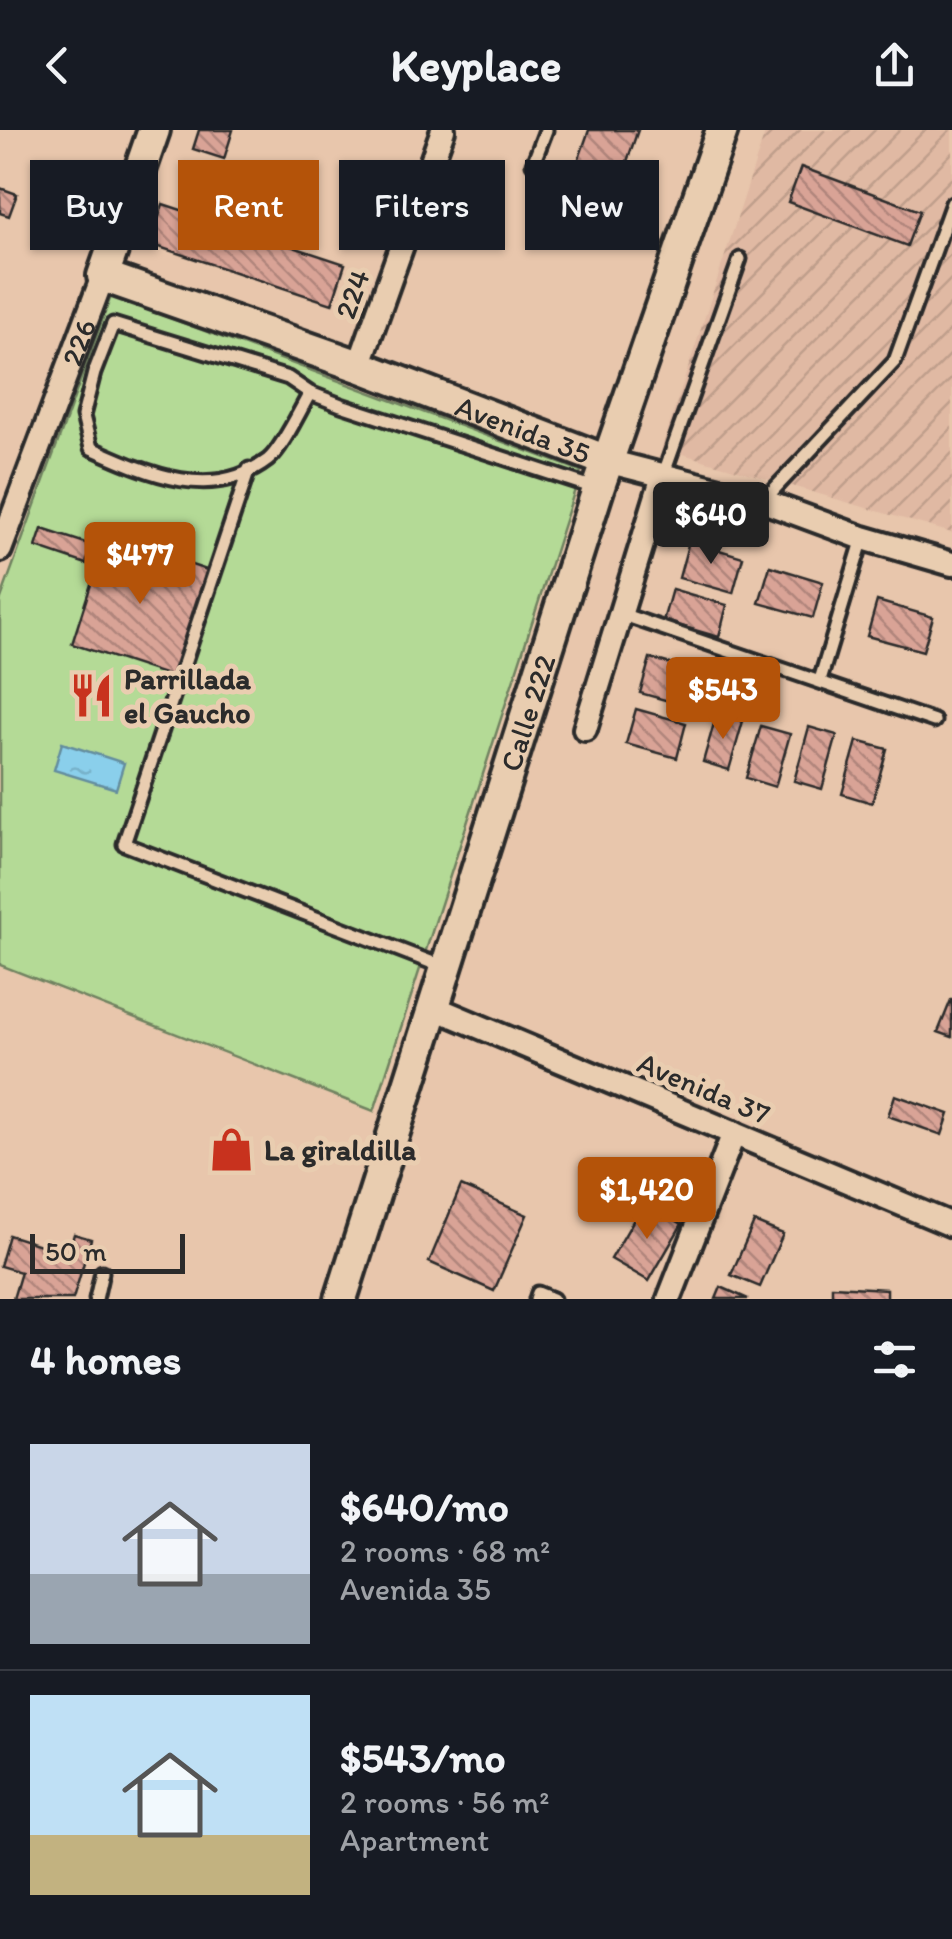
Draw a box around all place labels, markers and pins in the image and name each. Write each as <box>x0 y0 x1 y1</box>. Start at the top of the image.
pin: $640 <box>652 482 770 567</box>
pin: $477 <box>81 522 199 607</box>
pin: $543 <box>664 657 782 742</box>
place label: Parrillada el Gaucho <box>124 660 251 731</box>
restaurant icon: Parrillada el Gaucho <box>67 671 115 719</box>
shop icon: La giraldilla <box>207 1125 255 1173</box>
place label: La giraldilla <box>264 1131 416 1168</box>
pin: $1,420 <box>566 1157 728 1242</box>

